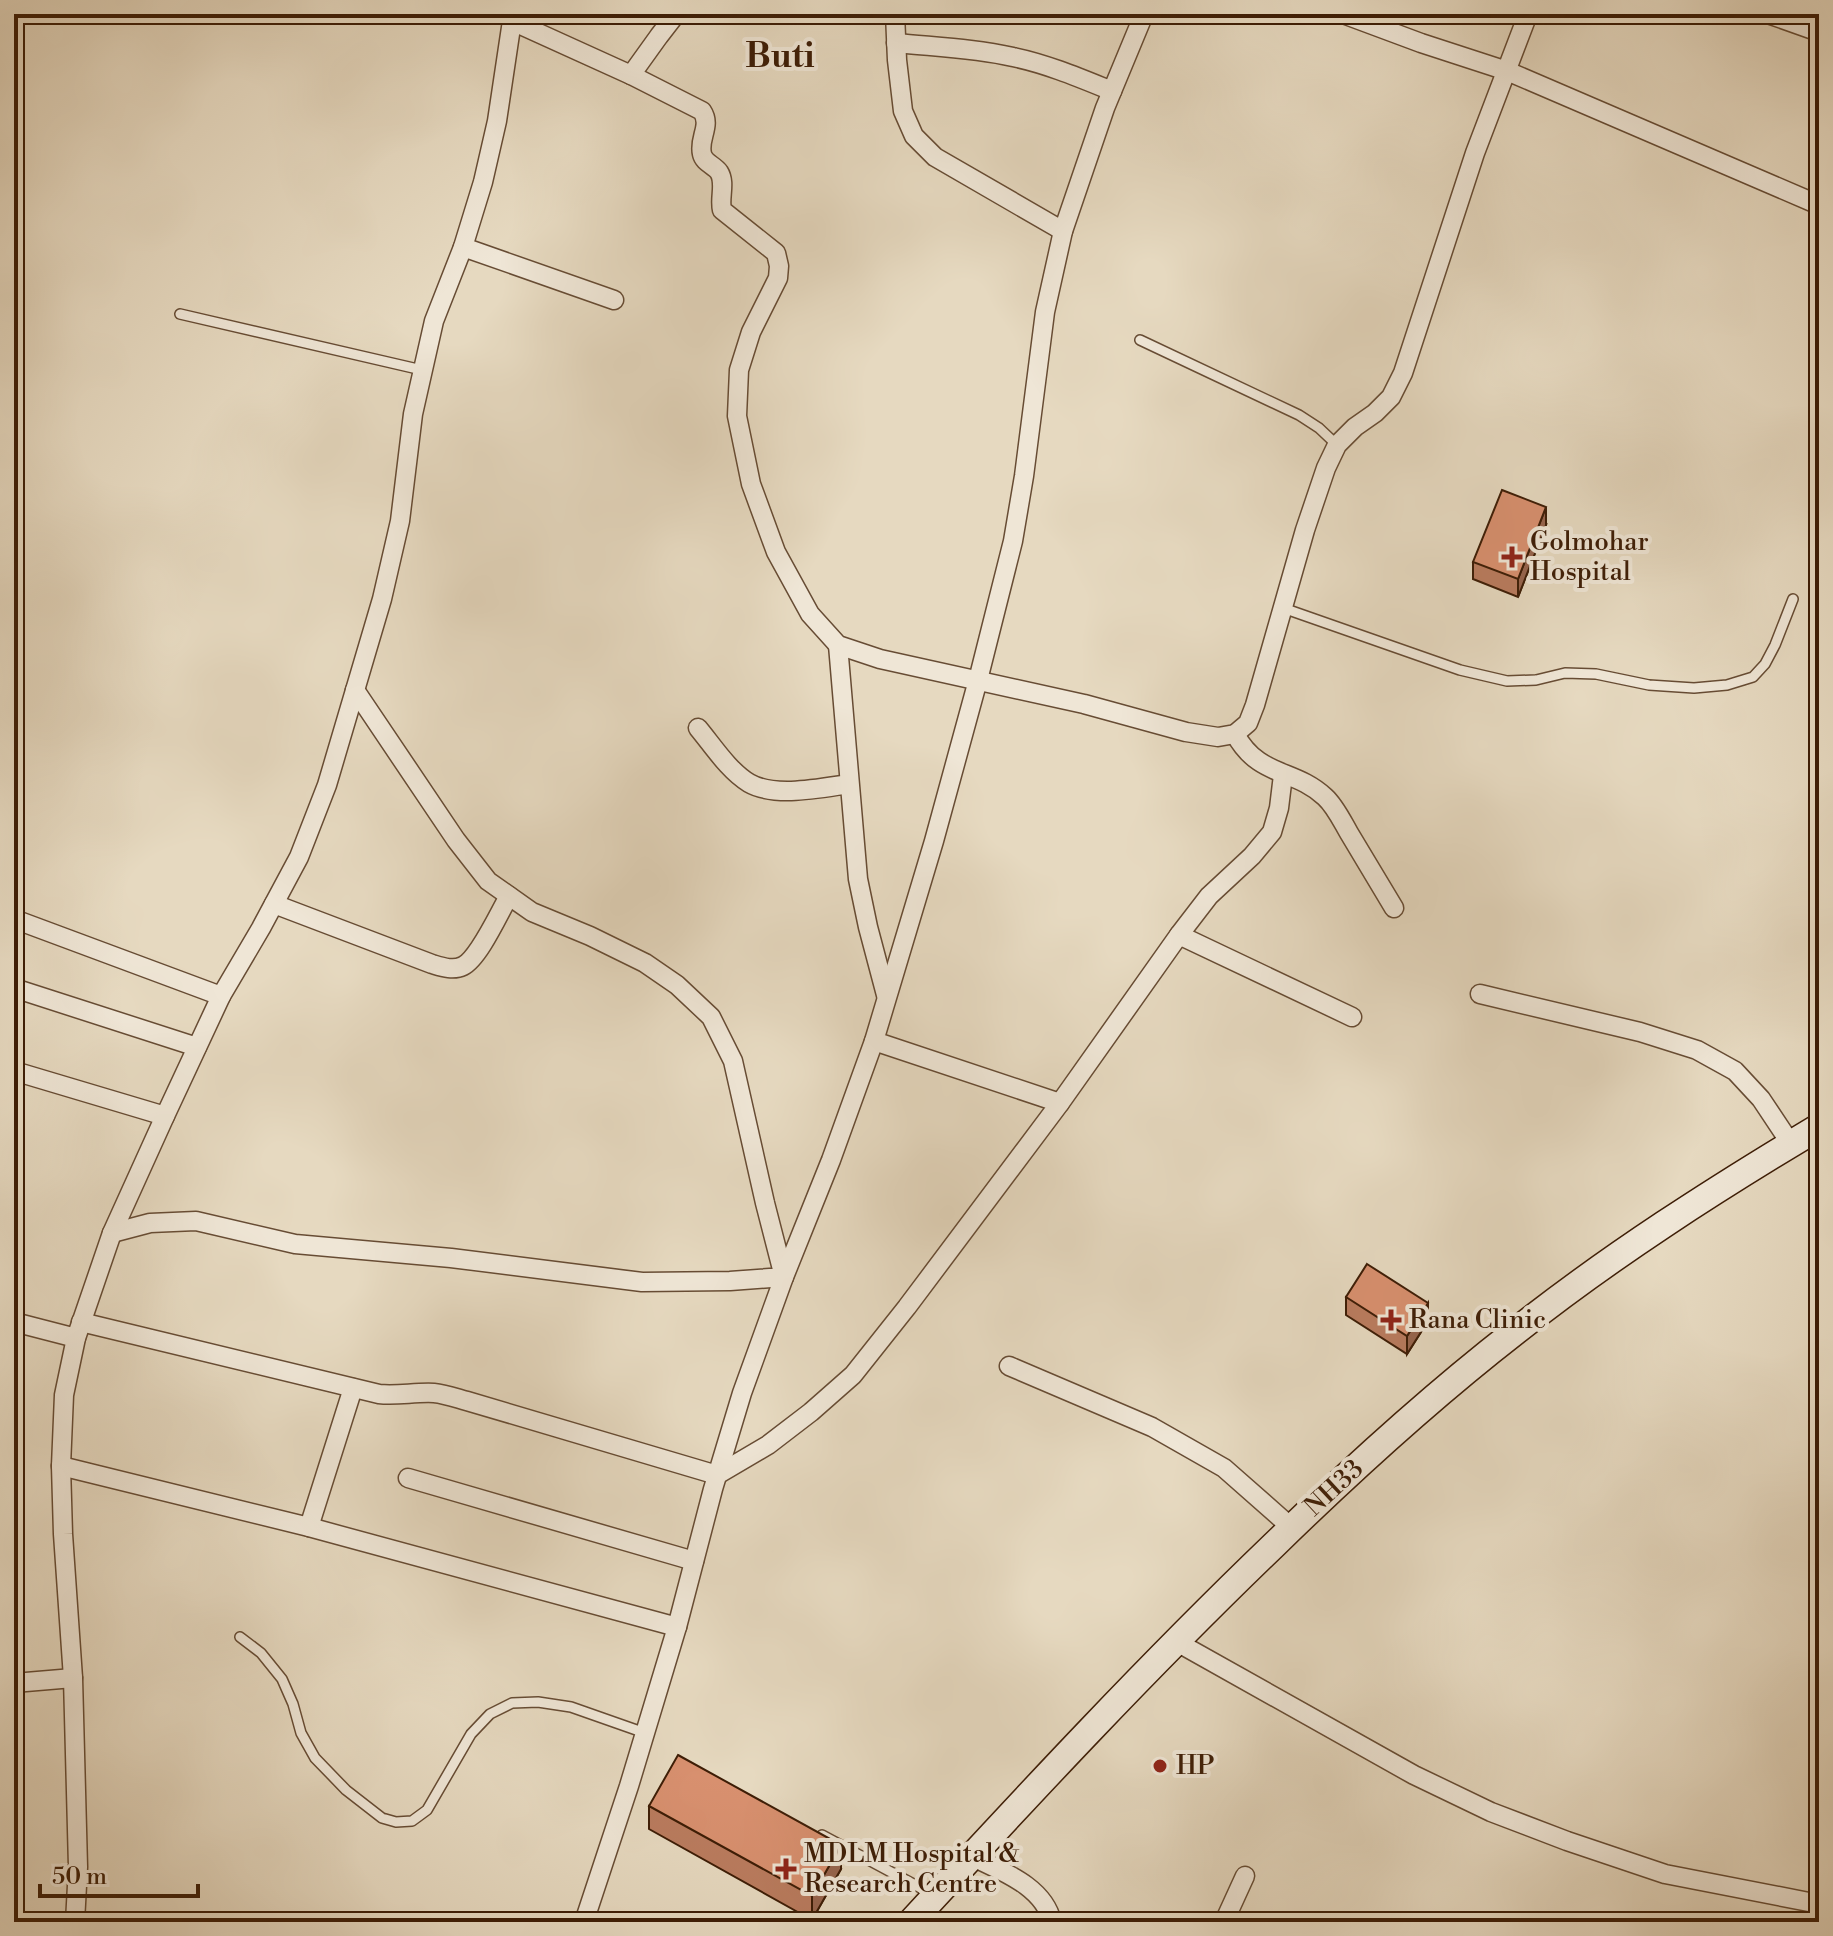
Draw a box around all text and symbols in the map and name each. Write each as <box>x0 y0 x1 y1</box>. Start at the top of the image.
district label: Buti <box>745 36 815 78</box>
place label: Golmohar Hospital <box>1530 526 1649 588</box>
marker: Golmohar Hospital <box>1501 546 1523 568</box>
place label: Rana Clinic <box>1409 1304 1546 1336</box>
marker: Rana Clinic <box>1380 1309 1402 1331</box>
street label: NH33 <box>1298 1453 1370 1523</box>
place label: HP <box>1176 1750 1215 1782</box>
marker: HP <box>1151 1757 1169 1775</box>
place label: MDLM Hospital & Research Centre <box>804 1838 1020 1900</box>
scale bar <box>40 1848 198 1898</box>
marker: MDLM Hospital & Research Centre <box>775 1858 797 1880</box>
text: 50 m <box>52 1862 107 1892</box>

